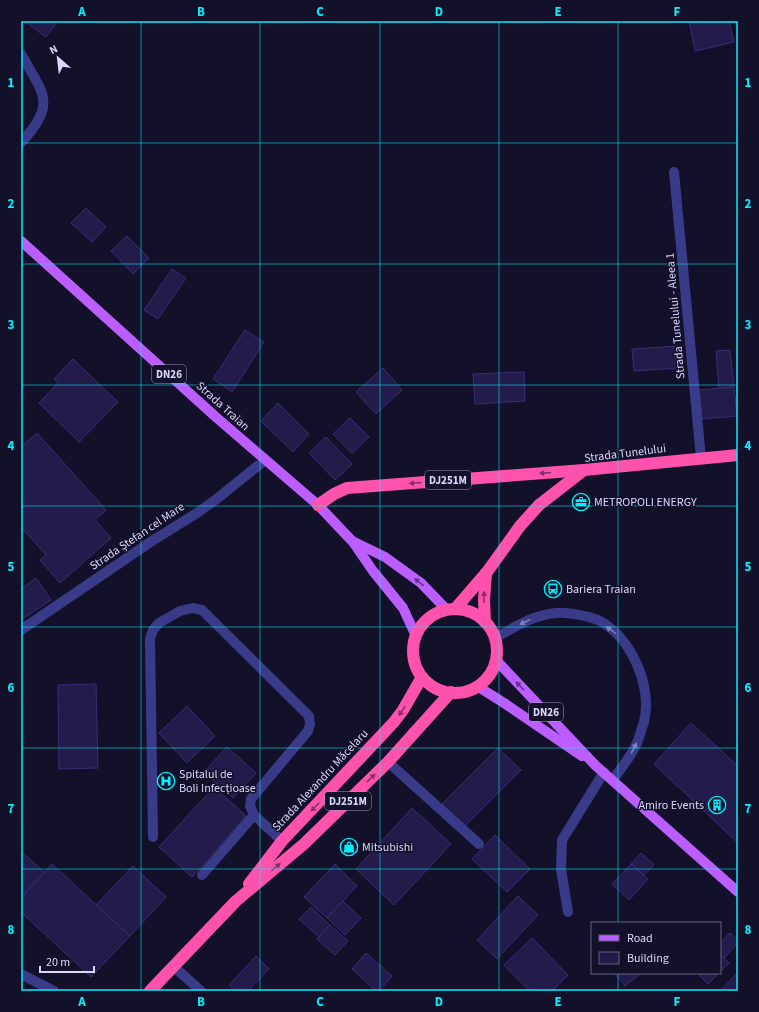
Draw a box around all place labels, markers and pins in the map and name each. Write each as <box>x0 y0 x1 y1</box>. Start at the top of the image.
office icon: METROPOLI ENERGY <box>571 492 591 512</box>
place label: METROPOLI ENERGY <box>594 494 697 511</box>
bus stop icon: Bariera Traian <box>543 579 563 599</box>
place label: Bariera Traian <box>566 581 636 598</box>
place label: Spitalul de Boli Infecțioase <box>179 766 256 797</box>
hospital icon: Spitalul de Boli Infecțioase <box>156 771 176 791</box>
building icon: Amiro Events <box>707 795 727 815</box>
place label: Amiro Events <box>638 797 704 814</box>
shop icon: Mitsubishi <box>339 837 359 857</box>
place label: Mitsubishi <box>362 839 413 856</box>

